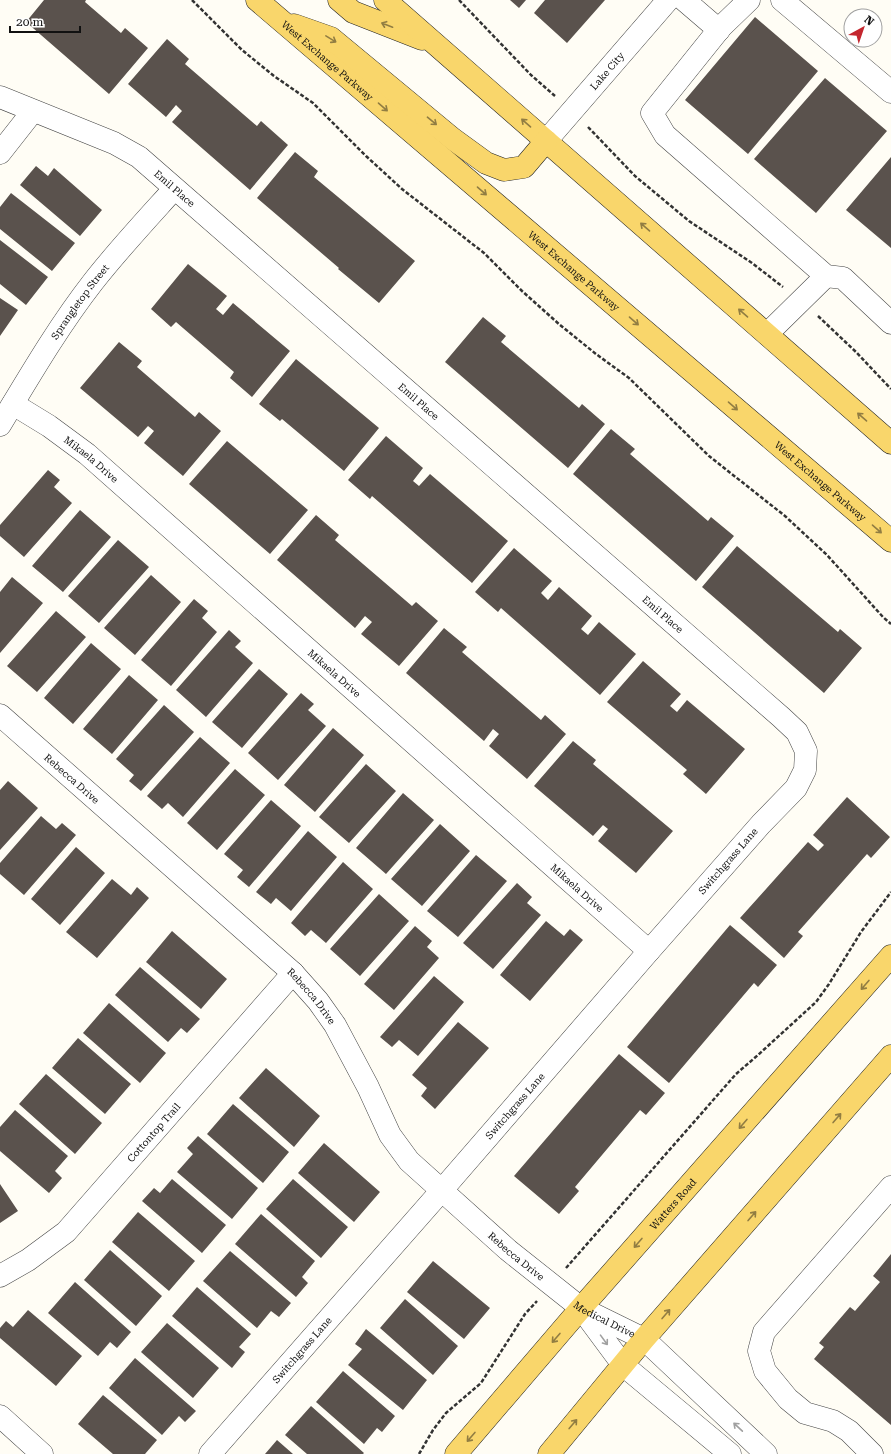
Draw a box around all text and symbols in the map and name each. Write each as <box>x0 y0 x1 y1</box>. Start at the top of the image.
scale bar <box>10 8 80 34</box>
north arrow <box>843 8 883 48</box>
text: N <box>862 13 877 29</box>
text: 20 m <box>16 15 43 29</box>
street label: West Exchange Parkway <box>280 18 376 103</box>
one-way arrow <box>382 21 394 29</box>
one-way arrow <box>325 36 337 44</box>
street label: Lake City <box>588 50 626 92</box>
one-way arrow <box>378 102 388 112</box>
one-way arrow <box>427 117 437 126</box>
one-way arrow <box>521 119 532 128</box>
street label: Emil Place <box>152 168 198 209</box>
one-way arrow <box>476 187 487 196</box>
one-way arrow <box>640 223 650 232</box>
street label: West Exchange Parkway <box>526 229 622 313</box>
street label: Sprangletop Street <box>49 262 111 341</box>
one-way arrow <box>738 308 748 318</box>
one-way arrow <box>628 317 639 326</box>
street label: Emil Place <box>396 380 442 422</box>
one-way arrow <box>727 401 738 410</box>
one-way arrow <box>857 413 867 422</box>
street label: Mikaela Drive <box>62 434 121 485</box>
street label: West Exchange Parkway <box>773 439 869 523</box>
one-way arrow <box>872 525 882 534</box>
street label: Emil Place <box>641 593 686 635</box>
street label: Mikaela Drive <box>306 647 364 700</box>
street label: Rebecca Drive <box>42 751 102 806</box>
street label: Switchgrass Lane <box>696 825 760 896</box>
street label: Mikaela Drive <box>549 861 606 914</box>
street label: Rebecca Drive <box>285 965 338 1026</box>
one-way arrow <box>861 980 870 990</box>
street label: Switchgrass Lane <box>483 1070 547 1141</box>
street label: Cottontop Trail <box>125 1101 182 1164</box>
one-way arrow <box>833 1113 842 1123</box>
one-way arrow <box>738 1119 747 1130</box>
street label: Watters Road <box>647 1176 698 1232</box>
one-way arrow <box>747 1211 756 1221</box>
street label: Rebecca Drive <box>486 1230 547 1283</box>
one-way arrow <box>634 1238 643 1248</box>
street label: Medical Drive <box>572 1299 637 1340</box>
one-way arrow <box>662 1309 671 1319</box>
street label: Switchgrass Lane <box>270 1314 334 1385</box>
one-way arrow <box>551 1333 560 1343</box>
one-way arrow <box>600 1334 608 1345</box>
one-way arrow <box>569 1419 578 1429</box>
one-way arrow <box>733 1422 743 1431</box>
one-way arrow <box>467 1431 476 1442</box>

